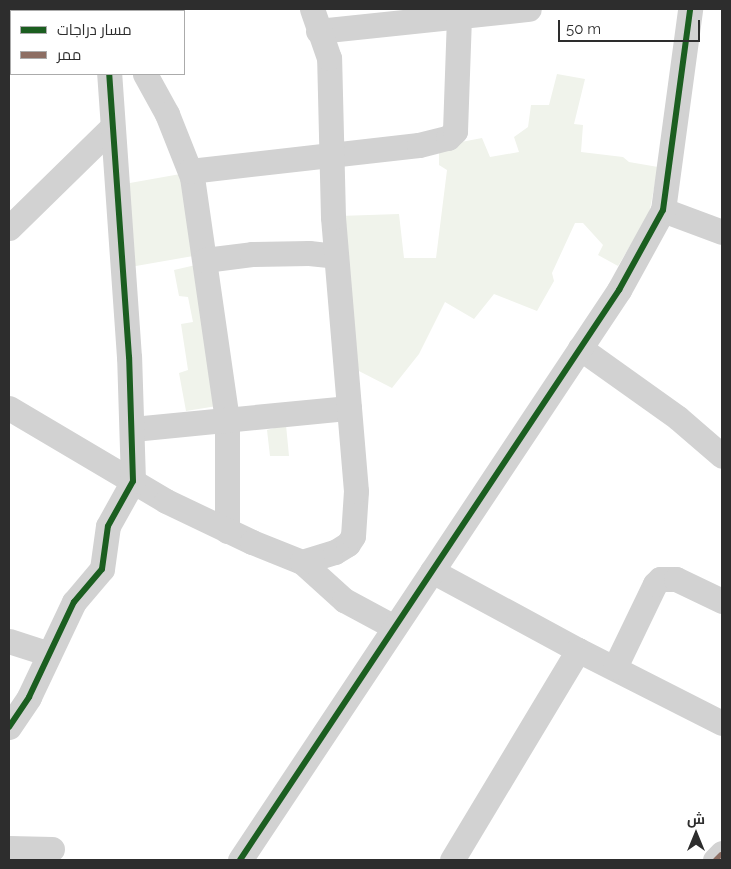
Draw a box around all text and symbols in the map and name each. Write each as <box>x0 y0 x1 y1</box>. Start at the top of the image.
legend <box>10 10 185 75</box>
scale bar <box>561 10 704 42</box>
text: 50 m <box>566 20 601 38</box>
text: مسار دراجات <box>57 21 132 39</box>
text: ممر <box>57 46 81 64</box>
north arrow <box>671 809 721 859</box>
text: ش <box>687 811 705 827</box>

